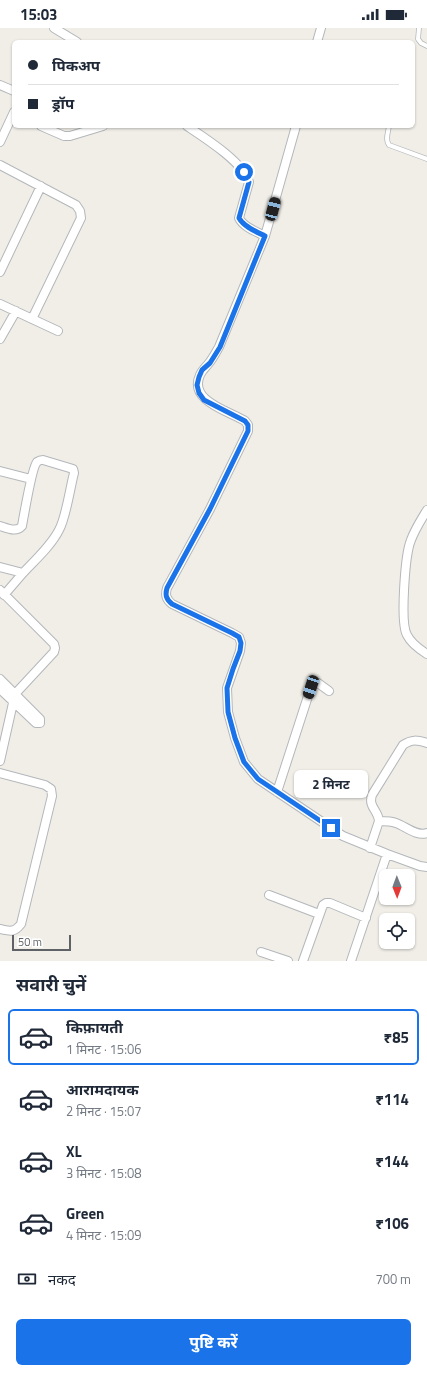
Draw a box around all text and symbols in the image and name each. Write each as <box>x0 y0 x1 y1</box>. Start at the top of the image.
text: 15:03 <box>20 3 57 26</box>
text: पिकअप <box>52 54 100 77</box>
text: ड्रॉप <box>52 92 74 115</box>
route start <box>235 163 253 181</box>
car <box>264 196 282 222</box>
car <box>302 674 320 700</box>
callout: 2 मिनट <box>294 770 368 798</box>
text: 2 मिनट <box>312 774 350 794</box>
route end <box>322 819 340 837</box>
north arrow <box>379 869 415 905</box>
map controls <box>379 869 415 949</box>
button: locate <box>379 913 415 949</box>
scale bar <box>12 933 71 952</box>
text: 50 m <box>18 934 42 950</box>
text: सवारी चुनें <box>16 971 86 998</box>
text: किफ़ायती <box>66 1016 123 1039</box>
icon: car <box>18 1019 54 1055</box>
text: ₹85 <box>384 1026 409 1049</box>
text: 1 मिनट · 15:06 <box>66 1039 142 1059</box>
text: आरामदायक <box>66 1078 139 1101</box>
icon: car <box>18 1081 54 1117</box>
text: ₹114 <box>375 1088 409 1111</box>
text: 2 मिनट · 15:07 <box>66 1101 142 1121</box>
text: XL <box>66 1140 82 1163</box>
icon: car <box>18 1143 54 1179</box>
text: ₹144 <box>375 1150 409 1173</box>
text: 3 मिनट · 15:08 <box>66 1163 142 1183</box>
text: Green <box>66 1202 104 1225</box>
icon: car <box>18 1205 54 1241</box>
text: ₹106 <box>375 1212 409 1235</box>
text: 4 मिनट · 15:09 <box>66 1225 142 1245</box>
icon: cash <box>16 1268 38 1290</box>
text: नकद <box>48 1268 76 1291</box>
text: 700 m <box>375 1269 411 1289</box>
button: पुष्टि करें <box>16 1319 411 1365</box>

